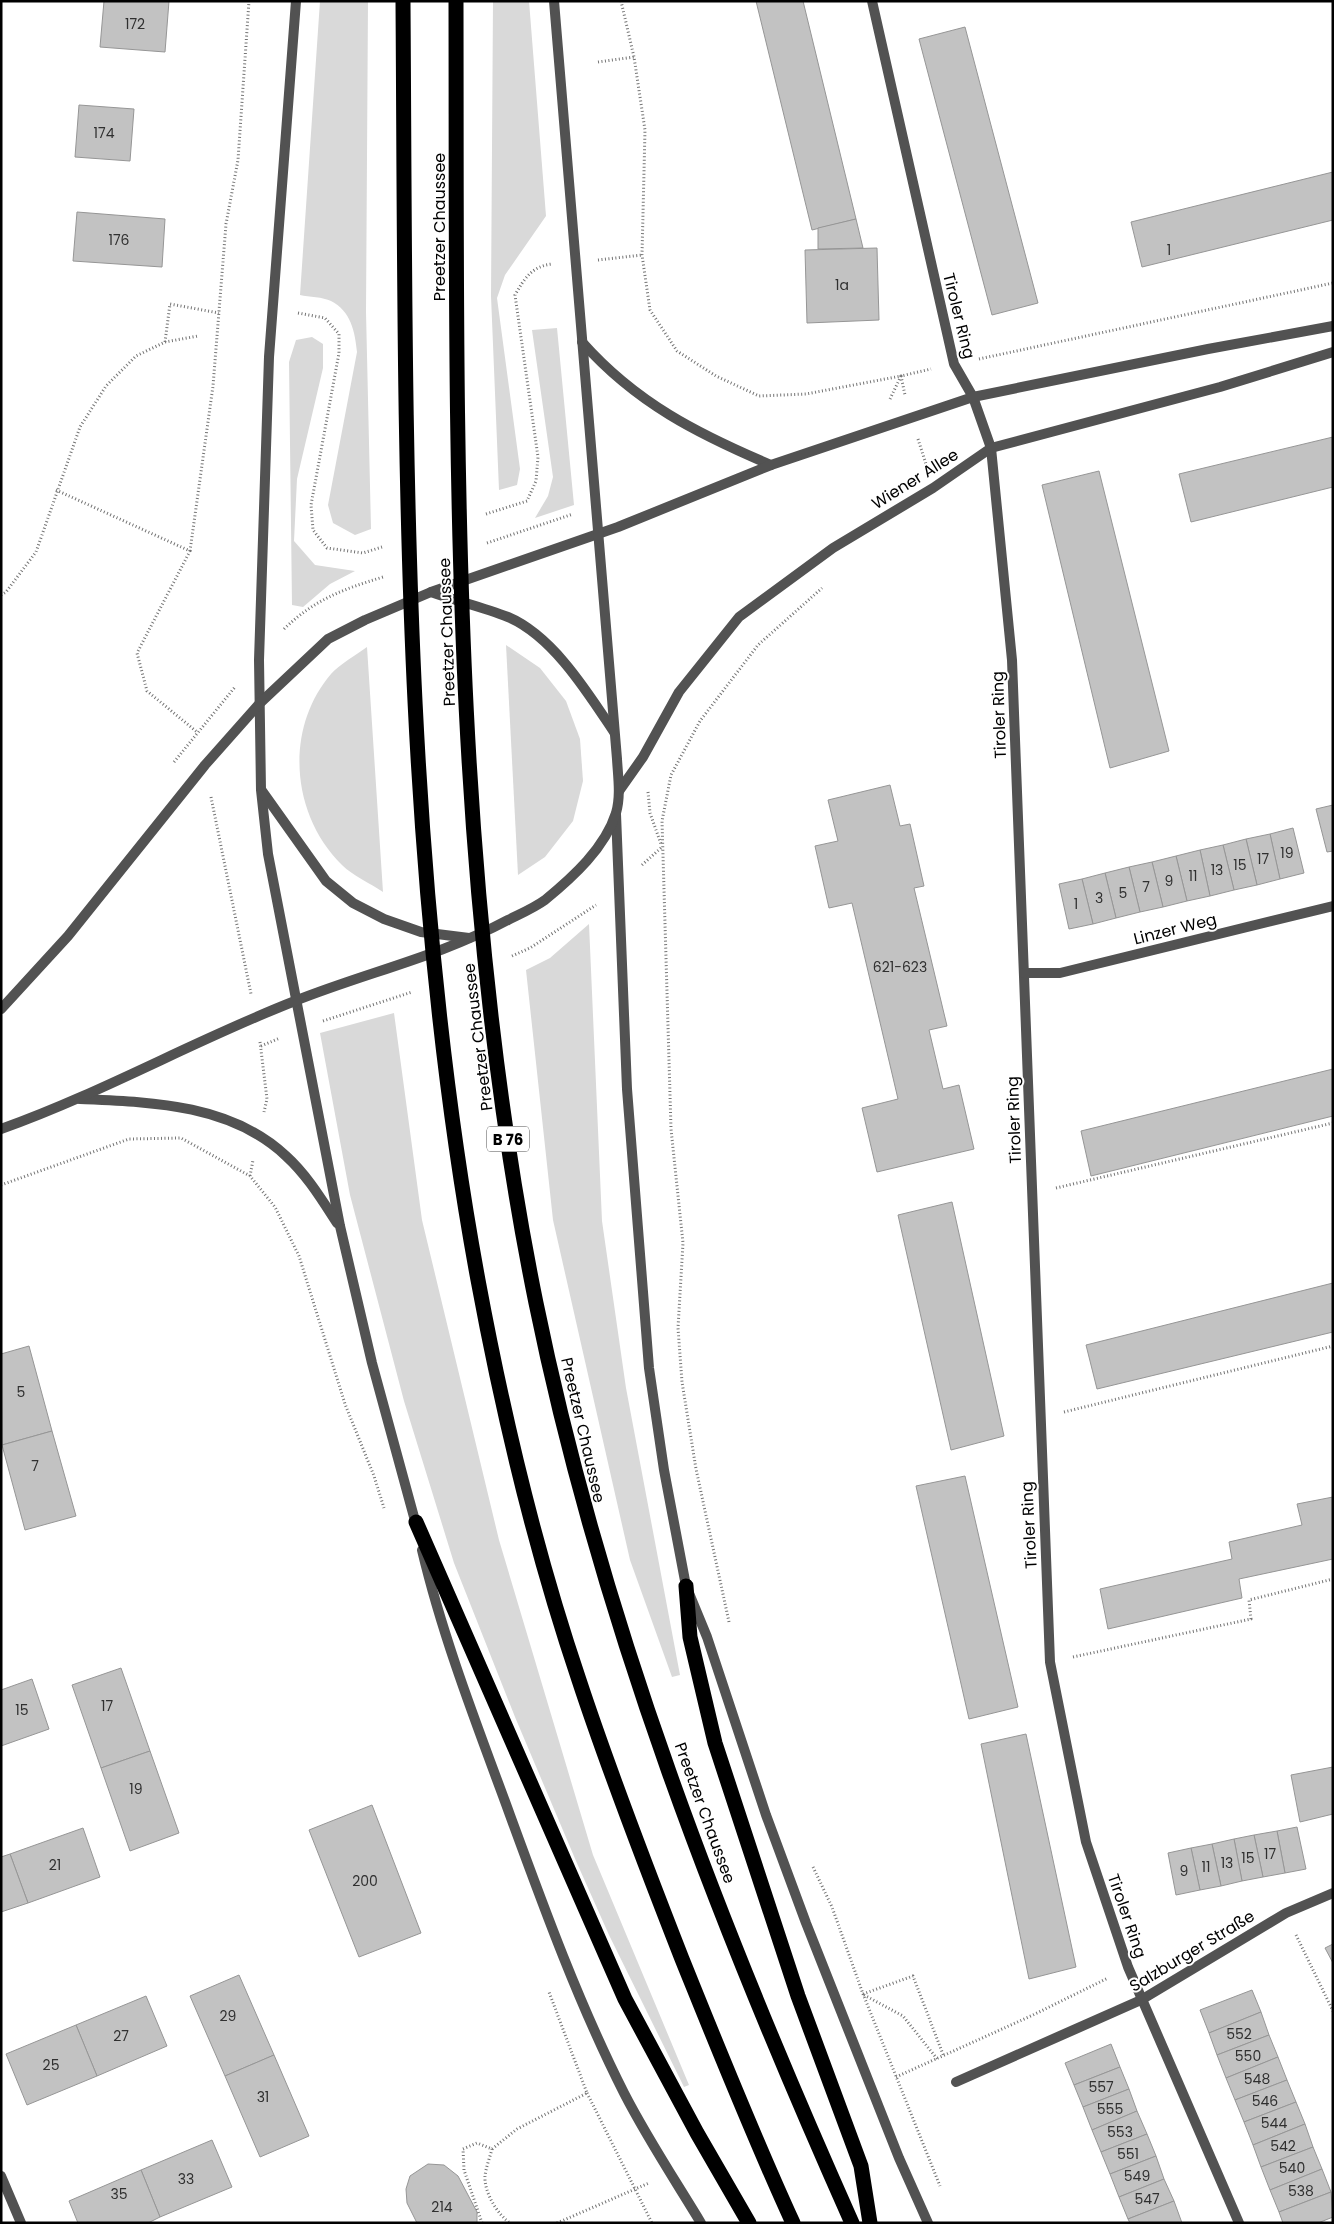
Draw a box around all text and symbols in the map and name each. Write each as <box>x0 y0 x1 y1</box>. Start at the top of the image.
house number: 172 <box>125 14 145 34</box>
house number: 174 <box>94 123 115 143</box>
street label: Preetzer Chaussee <box>428 153 451 301</box>
house number: 176 <box>108 230 130 250</box>
house number: 1 <box>1167 240 1171 260</box>
street label: Tiroler Ring <box>937 271 981 361</box>
house number: 1a <box>835 275 849 295</box>
street label: Wiener Allee <box>867 443 963 515</box>
street label: Preetzer Chaussee <box>433 557 461 707</box>
street label: Tiroler Ring <box>986 671 1012 759</box>
house number: 19 <box>1280 843 1294 863</box>
house number: 17 <box>1257 849 1269 869</box>
house number: 15 <box>1233 855 1247 875</box>
house number: 13 <box>1211 860 1223 880</box>
house number: 11 <box>1189 866 1197 886</box>
house number: 9 <box>1165 871 1173 891</box>
house number: 7 <box>1142 877 1150 897</box>
house number: 5 <box>1119 883 1127 903</box>
house number: 3 <box>1095 888 1103 908</box>
house number: 1 <box>1074 894 1078 914</box>
street label: Linzer Weg <box>1131 908 1219 950</box>
house number: 621-623 <box>873 957 927 977</box>
street label: Preetzer Chaussee <box>458 962 498 1112</box>
street label: Tiroler Ring <box>1001 1076 1027 1164</box>
road number: B 76 <box>487 1126 529 1152</box>
street label: Preetzer Chaussee <box>555 1355 611 1505</box>
house number: 5 <box>17 1382 25 1402</box>
house number: 7 <box>31 1456 39 1476</box>
street label: Tiroler Ring <box>1015 1481 1043 1569</box>
house number: 17 <box>101 1696 113 1716</box>
house number: 15 <box>15 1700 29 1720</box>
street label: Preetzer Chaussee <box>669 1739 741 1887</box>
house number: 19 <box>129 1779 143 1799</box>
house number: 17 <box>1264 1844 1276 1864</box>
house number: 15 <box>1241 1848 1255 1868</box>
house number: 13 <box>1221 1853 1233 1873</box>
house number: 21 <box>49 1855 61 1875</box>
house number: 11 <box>1202 1857 1210 1877</box>
house number: 9 <box>1180 1861 1188 1881</box>
house number: 200 <box>352 1871 378 1891</box>
street label: Tiroler Ring <box>1102 1871 1152 1961</box>
street label: Salzburger Straße <box>1125 1904 1259 1997</box>
house number: 29 <box>220 2006 236 2026</box>
house number: 552 <box>1226 2024 1252 2044</box>
house number: 27 <box>113 2026 129 2046</box>
house number: 550 <box>1235 2046 1261 2066</box>
house number: 25 <box>43 2055 59 2075</box>
house number: 548 <box>1244 2069 1270 2089</box>
house number: 557 <box>1088 2077 1114 2097</box>
house number: 31 <box>257 2087 269 2107</box>
house number: 546 <box>1252 2091 1278 2111</box>
house number: 555 <box>1097 2099 1123 2119</box>
house number: 544 <box>1261 2113 1287 2133</box>
house number: 553 <box>1107 2122 1133 2142</box>
house number: 542 <box>1270 2136 1296 2156</box>
house number: 551 <box>1117 2144 1139 2164</box>
house number: 540 <box>1279 2158 1305 2178</box>
house number: 549 <box>1124 2166 1150 2186</box>
house number: 33 <box>178 2169 194 2189</box>
house number: 538 <box>1288 2181 1314 2201</box>
house number: 35 <box>110 2184 128 2204</box>
house number: 547 <box>1134 2189 1160 2209</box>
house number: 214 <box>431 2197 453 2217</box>

